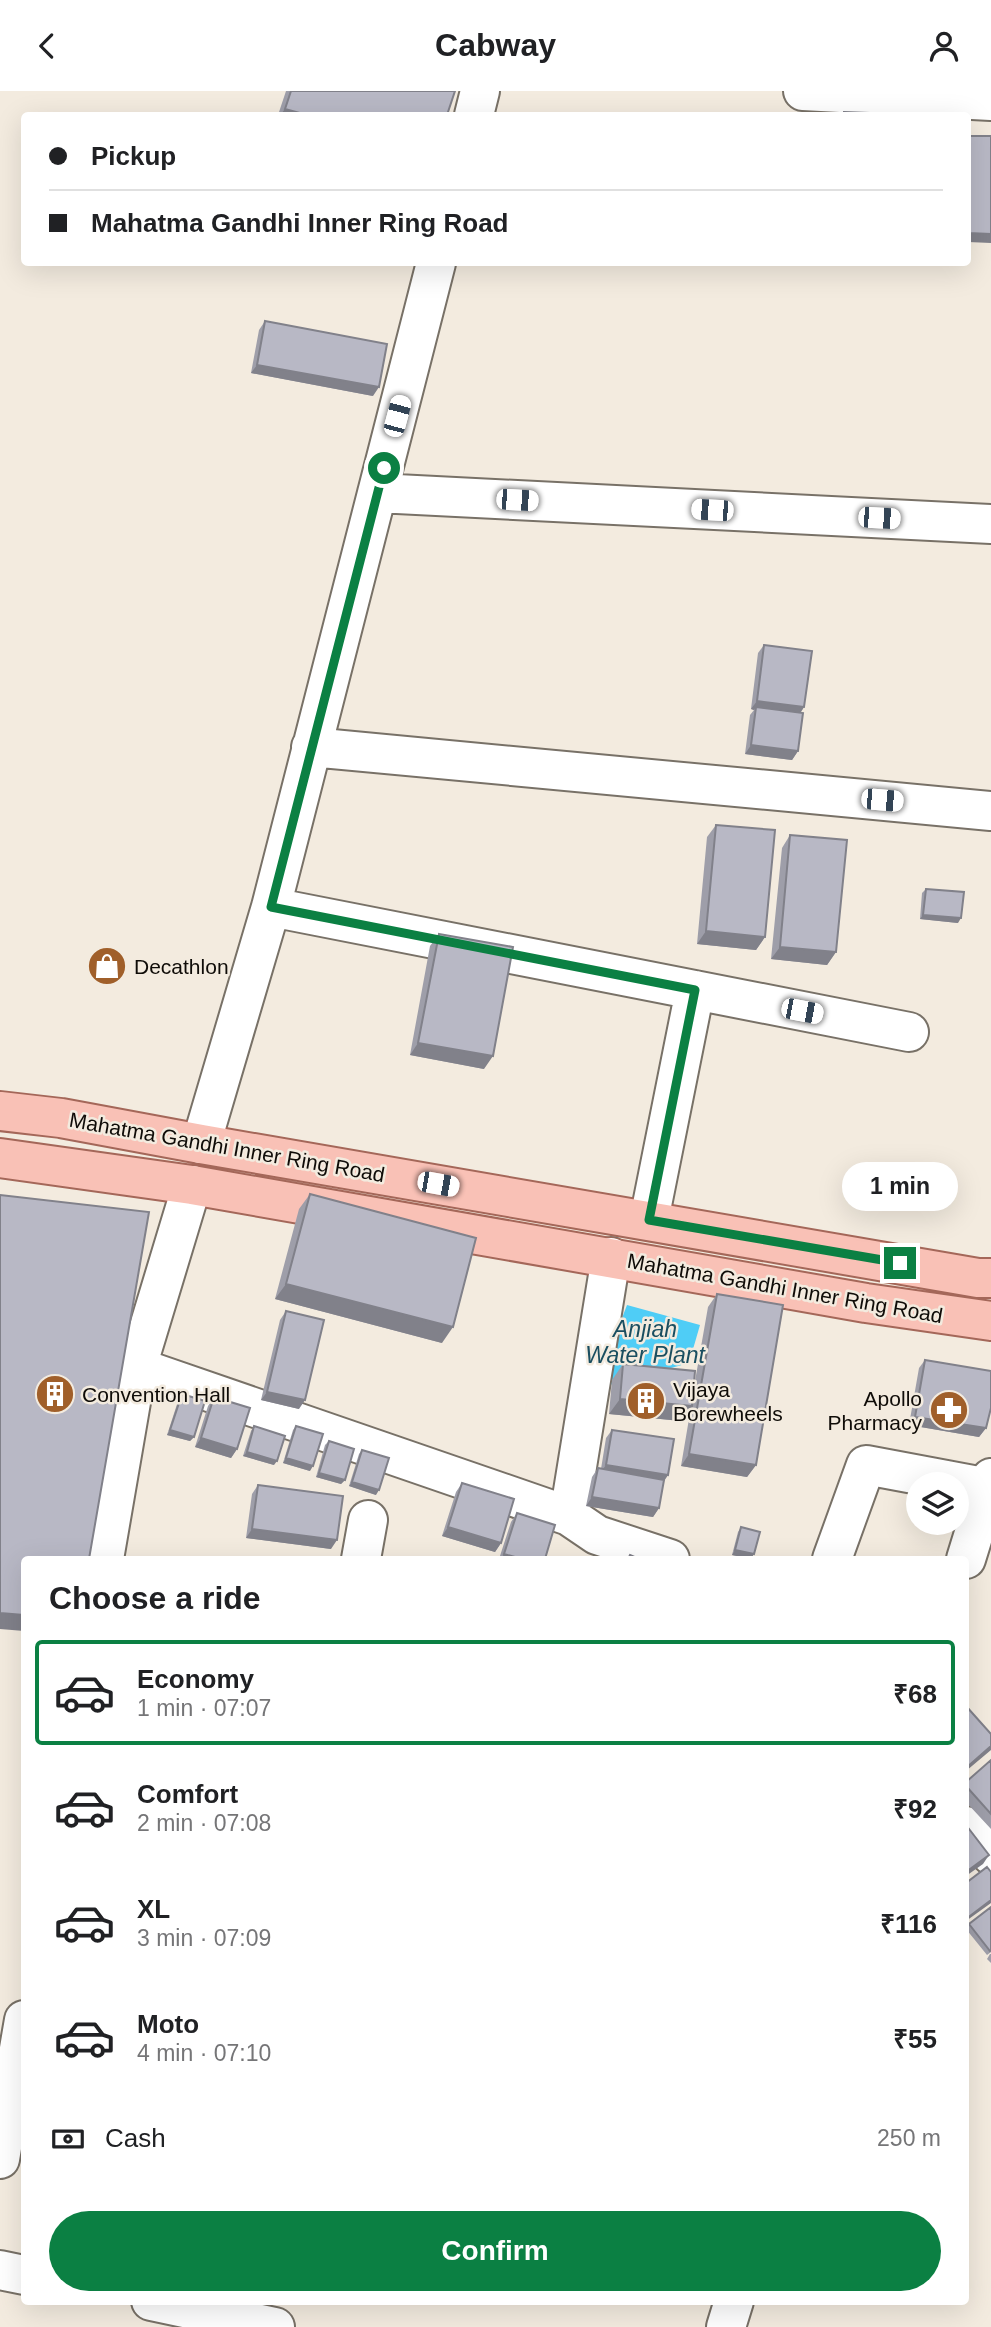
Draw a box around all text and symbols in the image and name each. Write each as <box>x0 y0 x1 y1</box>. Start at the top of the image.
icon: back <box>28 27 66 65</box>
text: Cabway <box>435 27 556 63</box>
icon: person <box>925 27 963 65</box>
text: Pickup <box>91 141 176 171</box>
text: Mahatma Gandhi Inner Ring Road <box>91 208 508 238</box>
car <box>382 393 413 439</box>
route start <box>368 452 400 484</box>
car <box>496 488 539 512</box>
car <box>691 498 734 522</box>
car <box>858 506 901 530</box>
car <box>861 788 904 812</box>
shop icon: Decathlon <box>86 945 128 987</box>
place label: Decathlon <box>134 955 229 978</box>
car <box>780 997 825 1025</box>
street label: Mahatma Gandhi Inner Ring Road <box>68 1108 386 1186</box>
callout: 1 min <box>842 1161 958 1211</box>
car <box>416 1170 461 1198</box>
text: 1 min <box>870 1173 930 1199</box>
route end <box>884 1247 916 1279</box>
street label: Mahatma Gandhi Inner Ring Road <box>626 1249 944 1327</box>
water label: Anjiah Water Plant <box>585 1316 706 1368</box>
building icon: Convention Hall <box>34 1373 76 1415</box>
place label: Vijaya Borewheels <box>673 1378 783 1425</box>
building icon: Vijaya Borewheels <box>625 1380 667 1422</box>
place label: Convention Hall <box>82 1383 230 1406</box>
place label: Apollo Pharmacy <box>827 1387 922 1434</box>
pharmacy icon: Apollo Pharmacy <box>928 1389 970 1431</box>
map controls <box>906 1472 969 1535</box>
button: layers <box>906 1472 969 1535</box>
text: Choose a ride <box>49 1580 261 1616</box>
icon: car <box>53 1661 116 1724</box>
text: Economy <box>137 1664 254 1694</box>
text: ₹68 <box>893 1679 937 1709</box>
text: 1 min · 07:07 <box>137 1695 271 1721</box>
icon: car <box>53 1776 116 1839</box>
text: Comfort <box>137 1779 238 1809</box>
text: ₹92 <box>893 1794 937 1824</box>
text: 2 min · 07:08 <box>137 1810 271 1836</box>
icon: car <box>53 1891 116 1954</box>
text: XL <box>137 1894 170 1924</box>
text: ₹116 <box>880 1909 937 1939</box>
text: 3 min · 07:09 <box>137 1925 271 1951</box>
icon: car <box>53 2006 116 2069</box>
text: Moto <box>137 2009 199 2039</box>
text: ₹55 <box>893 2024 937 2054</box>
text: 4 min · 07:10 <box>137 2040 271 2066</box>
icon: cash <box>49 2120 87 2158</box>
text: Cash <box>105 2123 166 2153</box>
text: 250 m <box>877 2125 941 2151</box>
button: Confirm <box>49 2211 941 2291</box>

